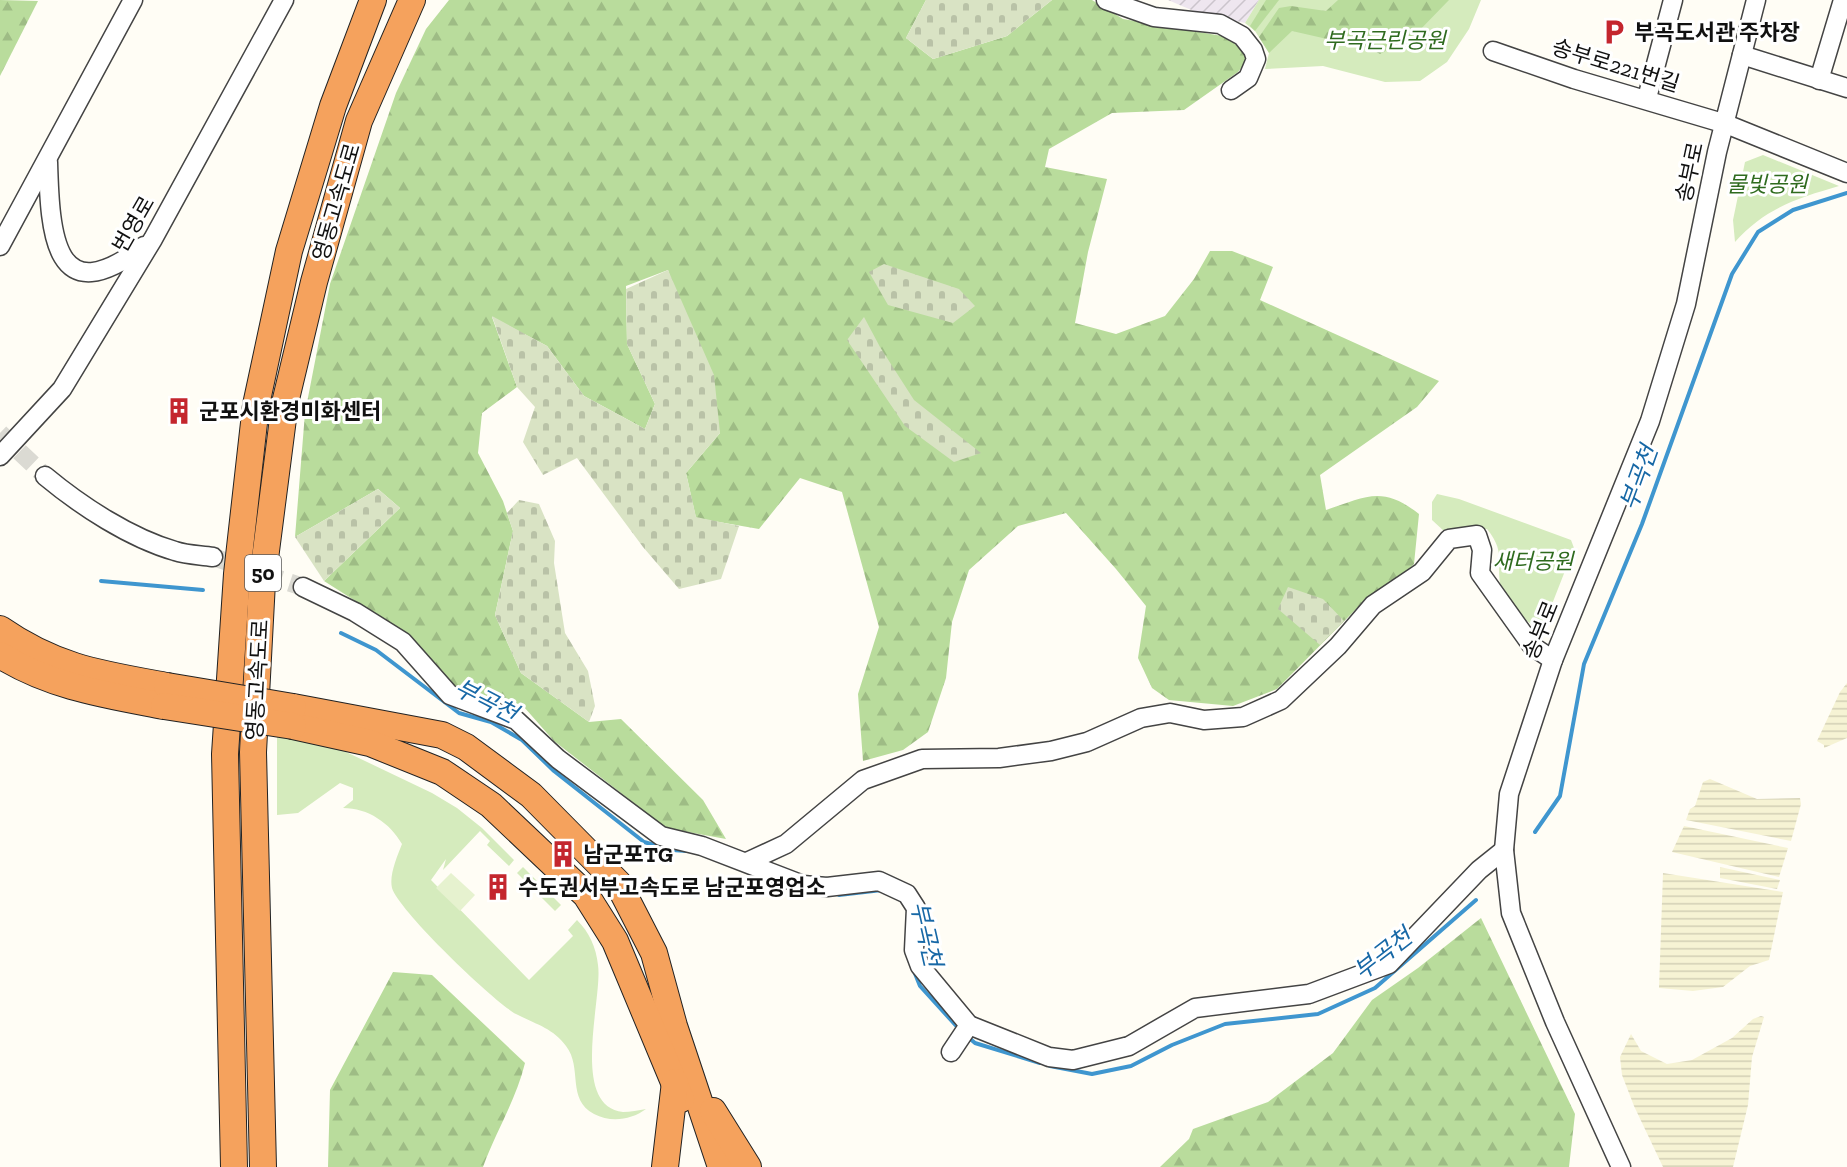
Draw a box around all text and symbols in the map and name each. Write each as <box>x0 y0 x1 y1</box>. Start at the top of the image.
parking icon: 부곡도서관 주차장 <box>1599 17 1629 47</box>
place label: 부곡도서관 주차장 <box>1634 19 1800 46</box>
park label: 부곡근린공원 <box>1324 27 1447 54</box>
street label: 송부로221번길 <box>1549 33 1683 98</box>
street label: 영동고속도로 <box>307 140 366 264</box>
street label: 송부로 <box>1670 140 1709 205</box>
park label: 물빛공원 <box>1727 171 1809 198</box>
street label: 번영로 <box>107 191 160 257</box>
building icon: 군포시환경미화센터 <box>164 396 194 426</box>
place label: 군포시환경미화센터 <box>199 398 381 425</box>
water label: 부곡천 <box>1614 439 1664 514</box>
park label: 새터공원 <box>1493 548 1575 575</box>
road number: 50 <box>245 555 281 591</box>
street label: 송부로 <box>1517 597 1564 663</box>
street label: 영동고속도로 <box>241 619 274 741</box>
water label: 부곡천 <box>450 673 525 730</box>
building icon: 남군포TG <box>548 839 578 869</box>
place label: 남군포TG <box>583 841 673 868</box>
building icon: 수도권서부고속도로 남군포영업소 <box>483 872 513 902</box>
place label: 수도권서부고속도로 남군포영업소 <box>518 874 826 901</box>
water label: 부곡천 <box>905 898 949 972</box>
water label: 부곡천 <box>1348 920 1420 985</box>

